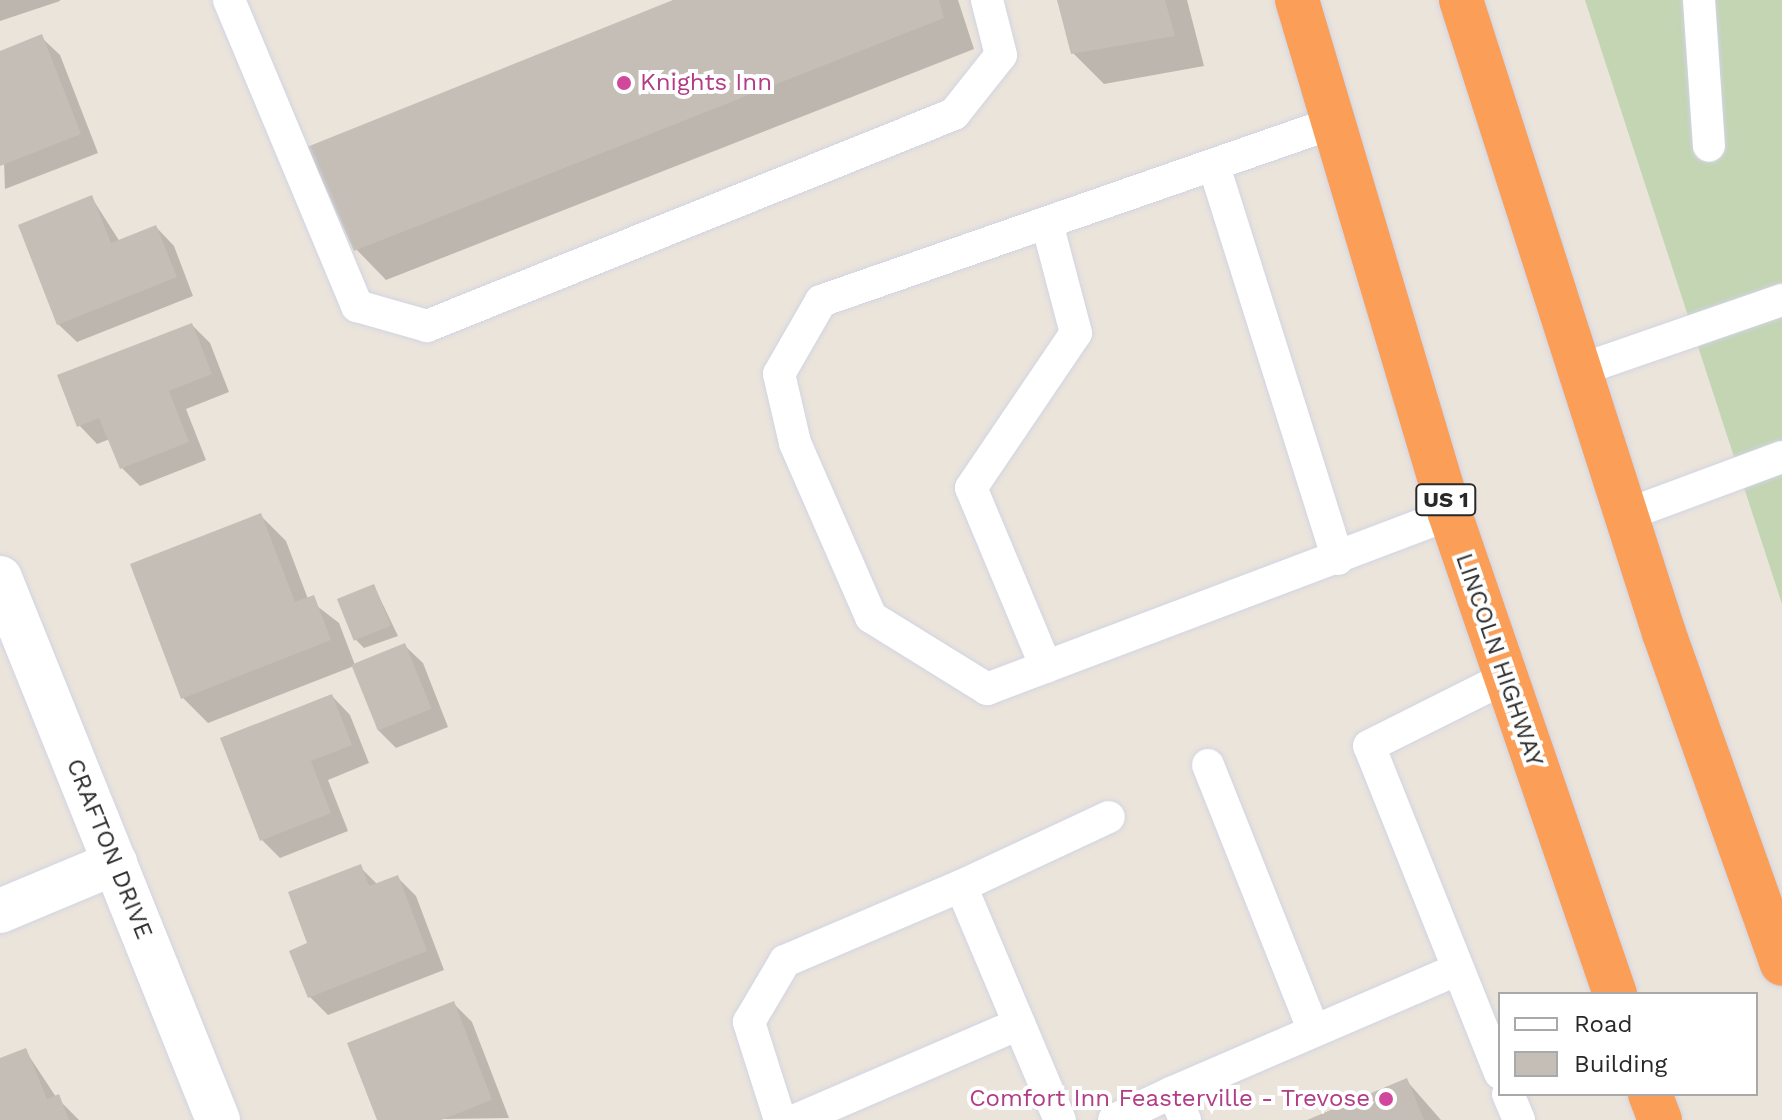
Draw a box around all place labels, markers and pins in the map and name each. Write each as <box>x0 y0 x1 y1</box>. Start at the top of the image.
place label: Knights Inn <box>640 69 772 97</box>
marker: Knights Inn <box>615 74 633 92</box>
place label: Comfort Inn Feasterville - Trevose <box>969 1085 1370 1113</box>
marker: Comfort Inn Feasterville - Trevose <box>1377 1090 1395 1108</box>

